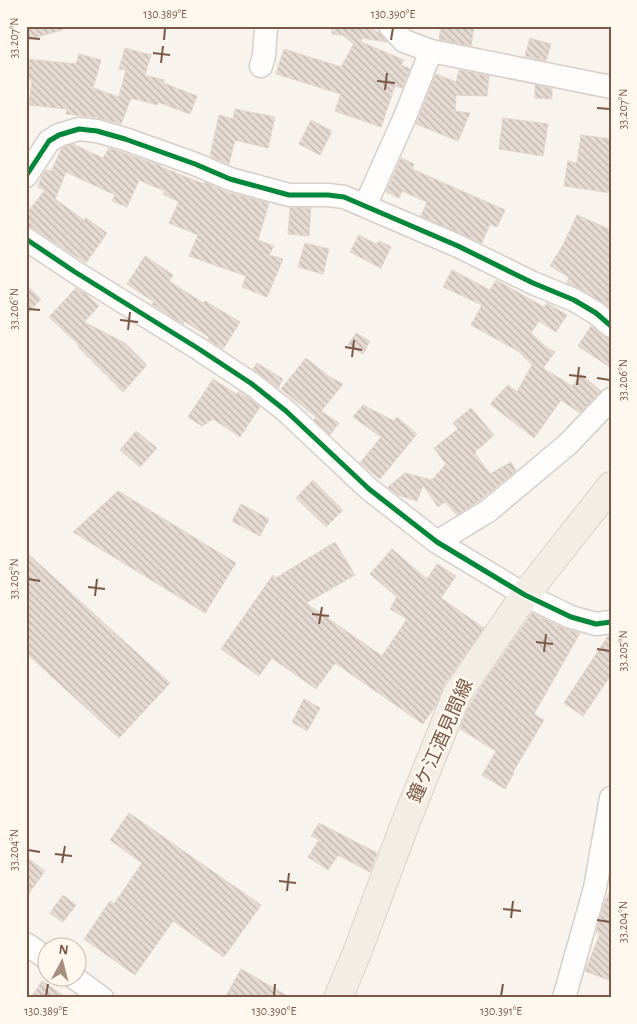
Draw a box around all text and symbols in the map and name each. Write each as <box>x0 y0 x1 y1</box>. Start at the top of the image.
text: 130.389°E <box>143 8 187 20</box>
text: 130.390°E <box>371 8 415 20</box>
text: 33.207°N <box>8 17 20 59</box>
text: 33.207°N <box>617 88 629 130</box>
text: 33.206°N <box>8 288 20 330</box>
text: 33.206°N <box>617 359 629 401</box>
text: 33.205°N <box>8 558 20 600</box>
text: 33.205°N <box>617 630 629 672</box>
street label: 鐘ケ江酒見間線 <box>404 676 477 806</box>
text: 33.204°N <box>8 829 20 871</box>
text: 33.204°N <box>617 901 629 943</box>
north arrow <box>38 936 88 986</box>
text: N <box>58 943 69 958</box>
text: 130.389°E <box>24 1005 68 1017</box>
text: 130.390°E <box>252 1005 296 1017</box>
text: 130.391°E <box>480 1005 522 1017</box>

